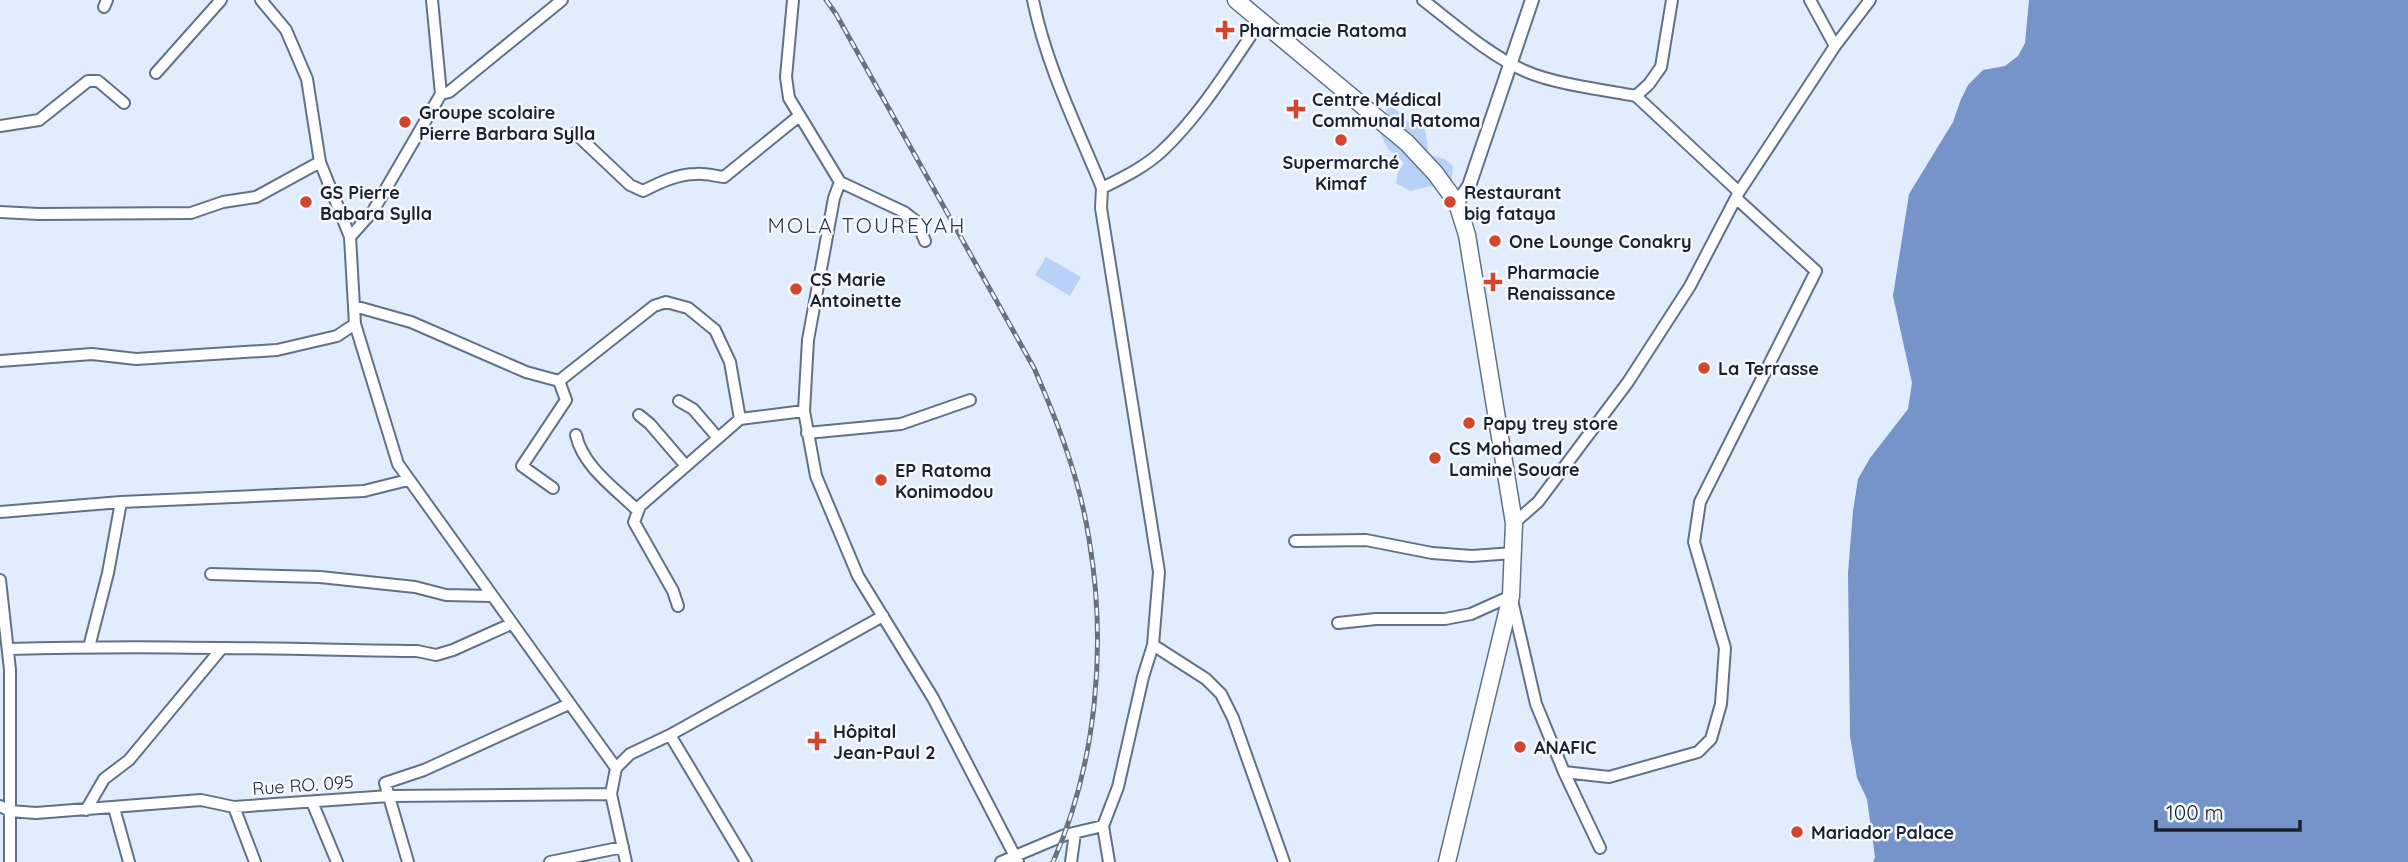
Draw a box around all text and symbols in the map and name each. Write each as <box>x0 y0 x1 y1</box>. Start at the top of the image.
place label: Pharmacie Ratoma <box>1239 19 1407 42</box>
marker: Pharmacie Ratoma <box>1217 22 1233 38</box>
place label: Centre Médical Communal Ratoma <box>1312 88 1480 132</box>
marker: Centre Médical Communal Ratoma <box>1286 99 1306 119</box>
place label: Groupe scolaire Pierre Barbara Sylla <box>419 101 595 145</box>
marker: Groupe scolaire Pierre Barbara Sylla <box>397 114 413 130</box>
marker: Supermarché Kimaf <box>1333 132 1349 148</box>
place label: Supermarché Kimaf <box>1283 151 1399 195</box>
place label: GS Pierre Babara Sylla <box>320 181 432 225</box>
place label: Restaurant big fataya <box>1464 181 1562 225</box>
marker: GS Pierre Babara Sylla <box>298 194 314 210</box>
marker: Restaurant big fataya <box>1442 194 1458 210</box>
district label: MOLA TOUREYAH <box>768 212 966 238</box>
place label: One Lounge Conakry <box>1509 230 1692 253</box>
marker: One Lounge Conakry <box>1487 233 1503 249</box>
place label: Pharmacie Renaissance <box>1507 261 1616 305</box>
place label: CS Marie Antoinette <box>810 268 902 312</box>
marker: Pharmacie Renaissance <box>1485 274 1501 290</box>
marker: CS Marie Antoinette <box>788 281 804 297</box>
place label: La Terrasse <box>1718 357 1819 380</box>
marker: La Terrasse <box>1696 360 1712 376</box>
place label: Papy trey store <box>1483 412 1618 435</box>
marker: Papy trey store <box>1461 415 1477 431</box>
place label: CS Mohamed Lamine Souare <box>1449 437 1580 481</box>
marker: CS Mohamed Lamine Souare <box>1427 450 1443 466</box>
place label: EP Ratoma Konimodou <box>895 459 994 503</box>
marker: EP Ratoma Konimodou <box>873 472 889 488</box>
place label: Hôpital Jean-Paul 2 <box>833 720 935 764</box>
marker: Hôpital Jean-Paul 2 <box>807 731 827 751</box>
place label: ANAFIC <box>1534 736 1597 759</box>
marker: ANAFIC <box>1512 739 1528 755</box>
street label: Rue RO. 095 <box>252 770 354 800</box>
scale bar <box>2156 788 2300 832</box>
text: 100 m <box>2166 799 2224 825</box>
place label: Mariador Palace <box>1811 821 1954 844</box>
marker: Mariador Palace <box>1789 824 1805 840</box>

